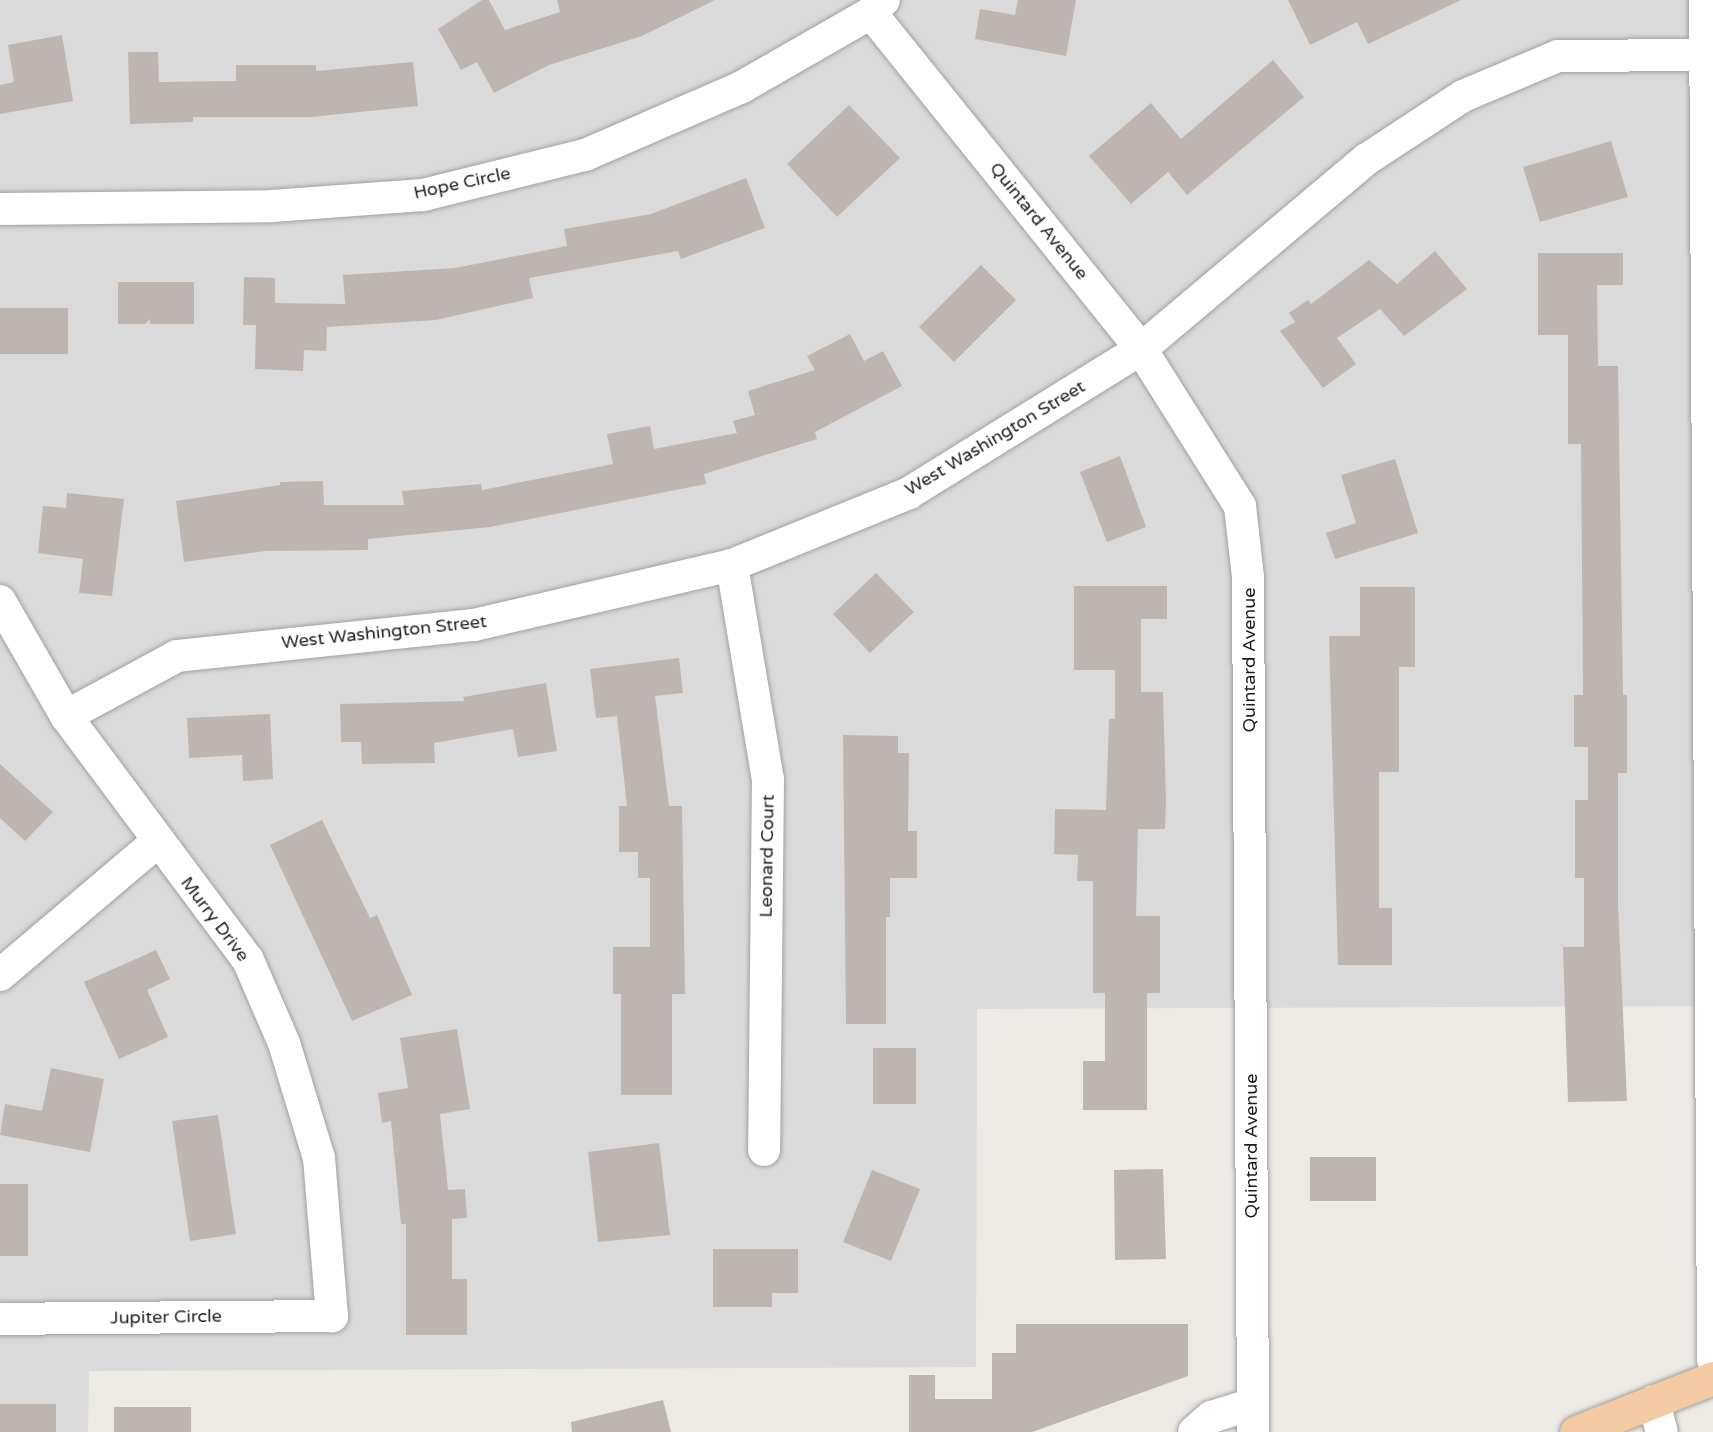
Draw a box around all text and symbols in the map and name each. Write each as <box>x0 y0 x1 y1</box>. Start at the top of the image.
street label: Quintard Avenue <box>985 158 1093 284</box>
street label: Hope Circle <box>412 162 512 204</box>
street label: West Washington Street <box>901 376 1089 500</box>
street label: Quintard Avenue <box>1238 588 1260 732</box>
street label: West Washington Street <box>280 610 488 654</box>
street label: Leonard Court <box>755 794 779 918</box>
street label: Murry Drive <box>176 872 254 966</box>
street label: Quintard Avenue <box>1240 1074 1262 1218</box>
street label: Jupiter Circle <box>110 1305 222 1329</box>

